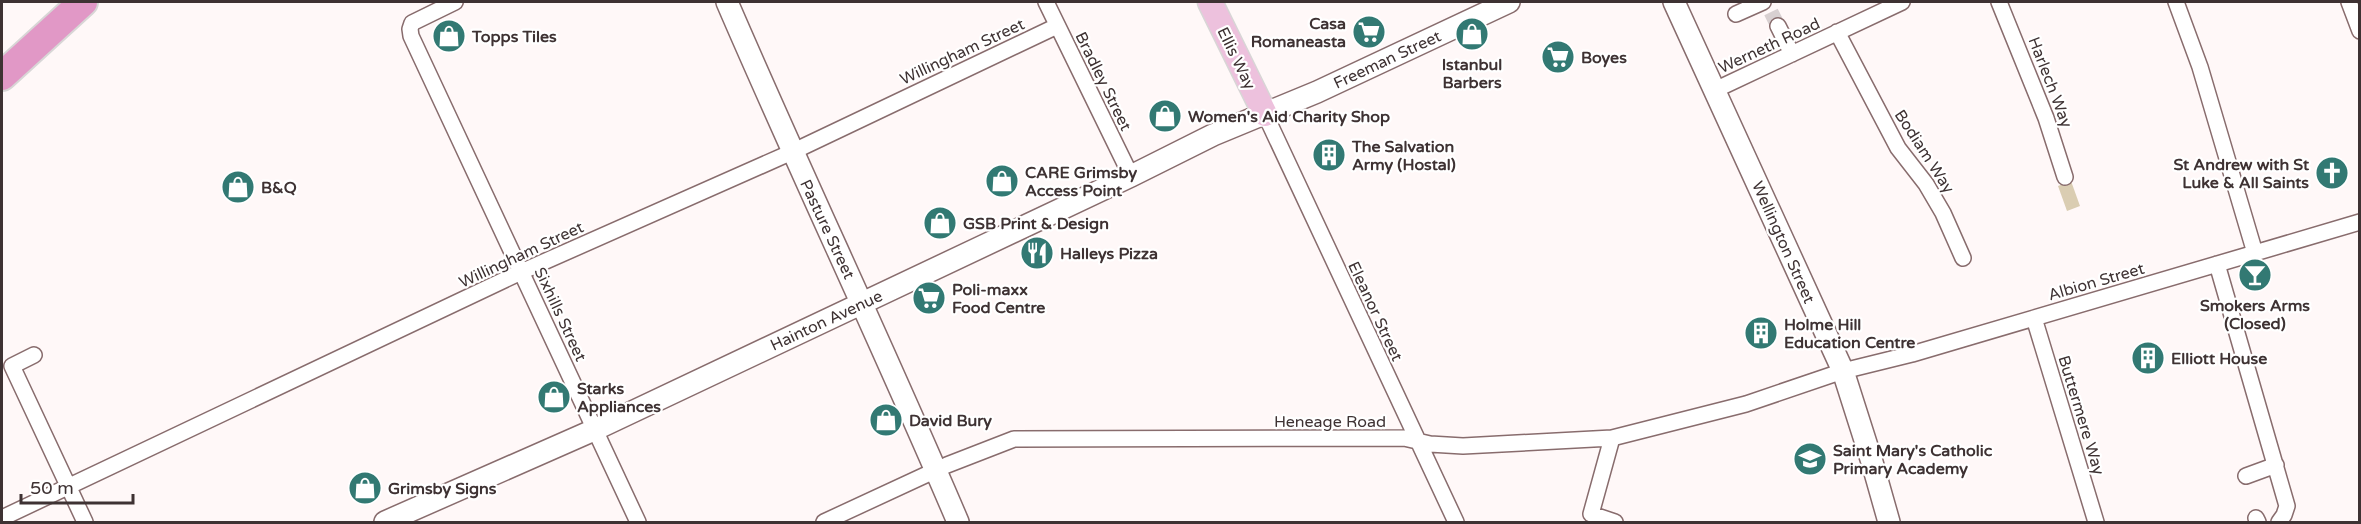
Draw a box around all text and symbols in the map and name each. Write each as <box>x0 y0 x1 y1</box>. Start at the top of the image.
street label: Willingham Street <box>897 14 1028 90</box>
place label: Casa Romaneasta <box>1251 14 1346 52</box>
supermarket icon: Casa Romaneasta <box>1351 14 1387 50</box>
street label: Werneth Road <box>1715 14 1823 78</box>
shop icon: Istanbul Barbers <box>1454 16 1490 52</box>
shop icon: Topps Tiles <box>431 18 467 54</box>
street label: Ellis Way <box>1212 24 1260 93</box>
street label: Freeman Street <box>1330 26 1444 94</box>
place label: Topps Tiles <box>471 27 557 47</box>
street label: Bradley Street <box>1071 29 1136 134</box>
street label: Harlech Way <box>2024 34 2077 131</box>
supermarket icon: Boyes <box>1540 39 1576 75</box>
place label: Boyes <box>1581 48 1627 68</box>
place label: Istanbul Barbers <box>1442 55 1502 93</box>
shop icon: Women's Aid Charity Shop <box>1147 98 1183 134</box>
street label: Bodiam Way <box>1890 106 1959 197</box>
place label: Women's Aid Charity Shop <box>1188 107 1390 127</box>
building icon: The Salvation Army (Hostal) <box>1311 137 1347 173</box>
place label: The Salvation Army (Hostal) <box>1351 137 1456 175</box>
place label: St Andrew with St Luke & All Saints <box>2174 155 2310 193</box>
church icon: St Andrew with St Luke & All Saints <box>2314 155 2350 191</box>
shop icon: CARE Grimsby Access Point <box>984 163 1020 199</box>
place label: CARE Grimsby Access Point <box>1025 163 1137 201</box>
shop icon: B&Q <box>220 169 256 205</box>
street label: Pasture Street <box>795 176 859 282</box>
place label: B&Q <box>261 178 297 198</box>
street label: Wellington Street <box>1747 178 1819 307</box>
shop icon: GSB Print & Design <box>922 205 958 241</box>
place label: GSB Print & Design <box>963 214 1109 234</box>
street label: Willingham Street <box>456 217 587 293</box>
restaurant icon: Halleys Pizza <box>1019 235 1055 271</box>
place label: Halleys Pizza <box>1060 244 1158 264</box>
bar icon: Smokers Arms (Closed) <box>2237 257 2273 293</box>
street label: Eleanor Street <box>1343 258 1407 364</box>
street label: Albion Street <box>2046 259 2147 305</box>
street label: Sixhills Street <box>530 264 591 365</box>
supermarket icon: Poli-maxx Food Centre <box>911 280 947 316</box>
place label: Poli-maxx Food Centre <box>952 280 1045 318</box>
street label: Hainton Avenue <box>767 286 886 356</box>
place label: Smokers Arms (Closed) <box>2200 296 2310 334</box>
building icon: Holme Hill Education Centre <box>1743 315 1779 351</box>
place label: Holme Hill Education Centre <box>1784 315 1915 353</box>
building icon: Elliott House <box>2130 340 2166 376</box>
place label: Elliott House <box>2171 349 2267 369</box>
street label: Buttermere Way <box>2053 353 2109 478</box>
shop icon: Starks Appliances <box>536 379 572 415</box>
place label: Starks Appliances <box>577 379 661 417</box>
shop icon: David Bury <box>868 402 904 438</box>
place label: David Bury <box>909 411 992 431</box>
street label: Heneage Road <box>1274 412 1386 432</box>
school or university icon: Saint Mary's Catholic Primary Academy <box>1792 441 1828 477</box>
place label: Saint Mary's Catholic Primary Academy <box>1833 441 1993 479</box>
scale bar <box>21 467 134 505</box>
shop icon: Grimsby Signs <box>347 470 383 506</box>
text: 50 m <box>30 477 74 499</box>
place label: Grimsby Signs <box>388 479 497 499</box>

